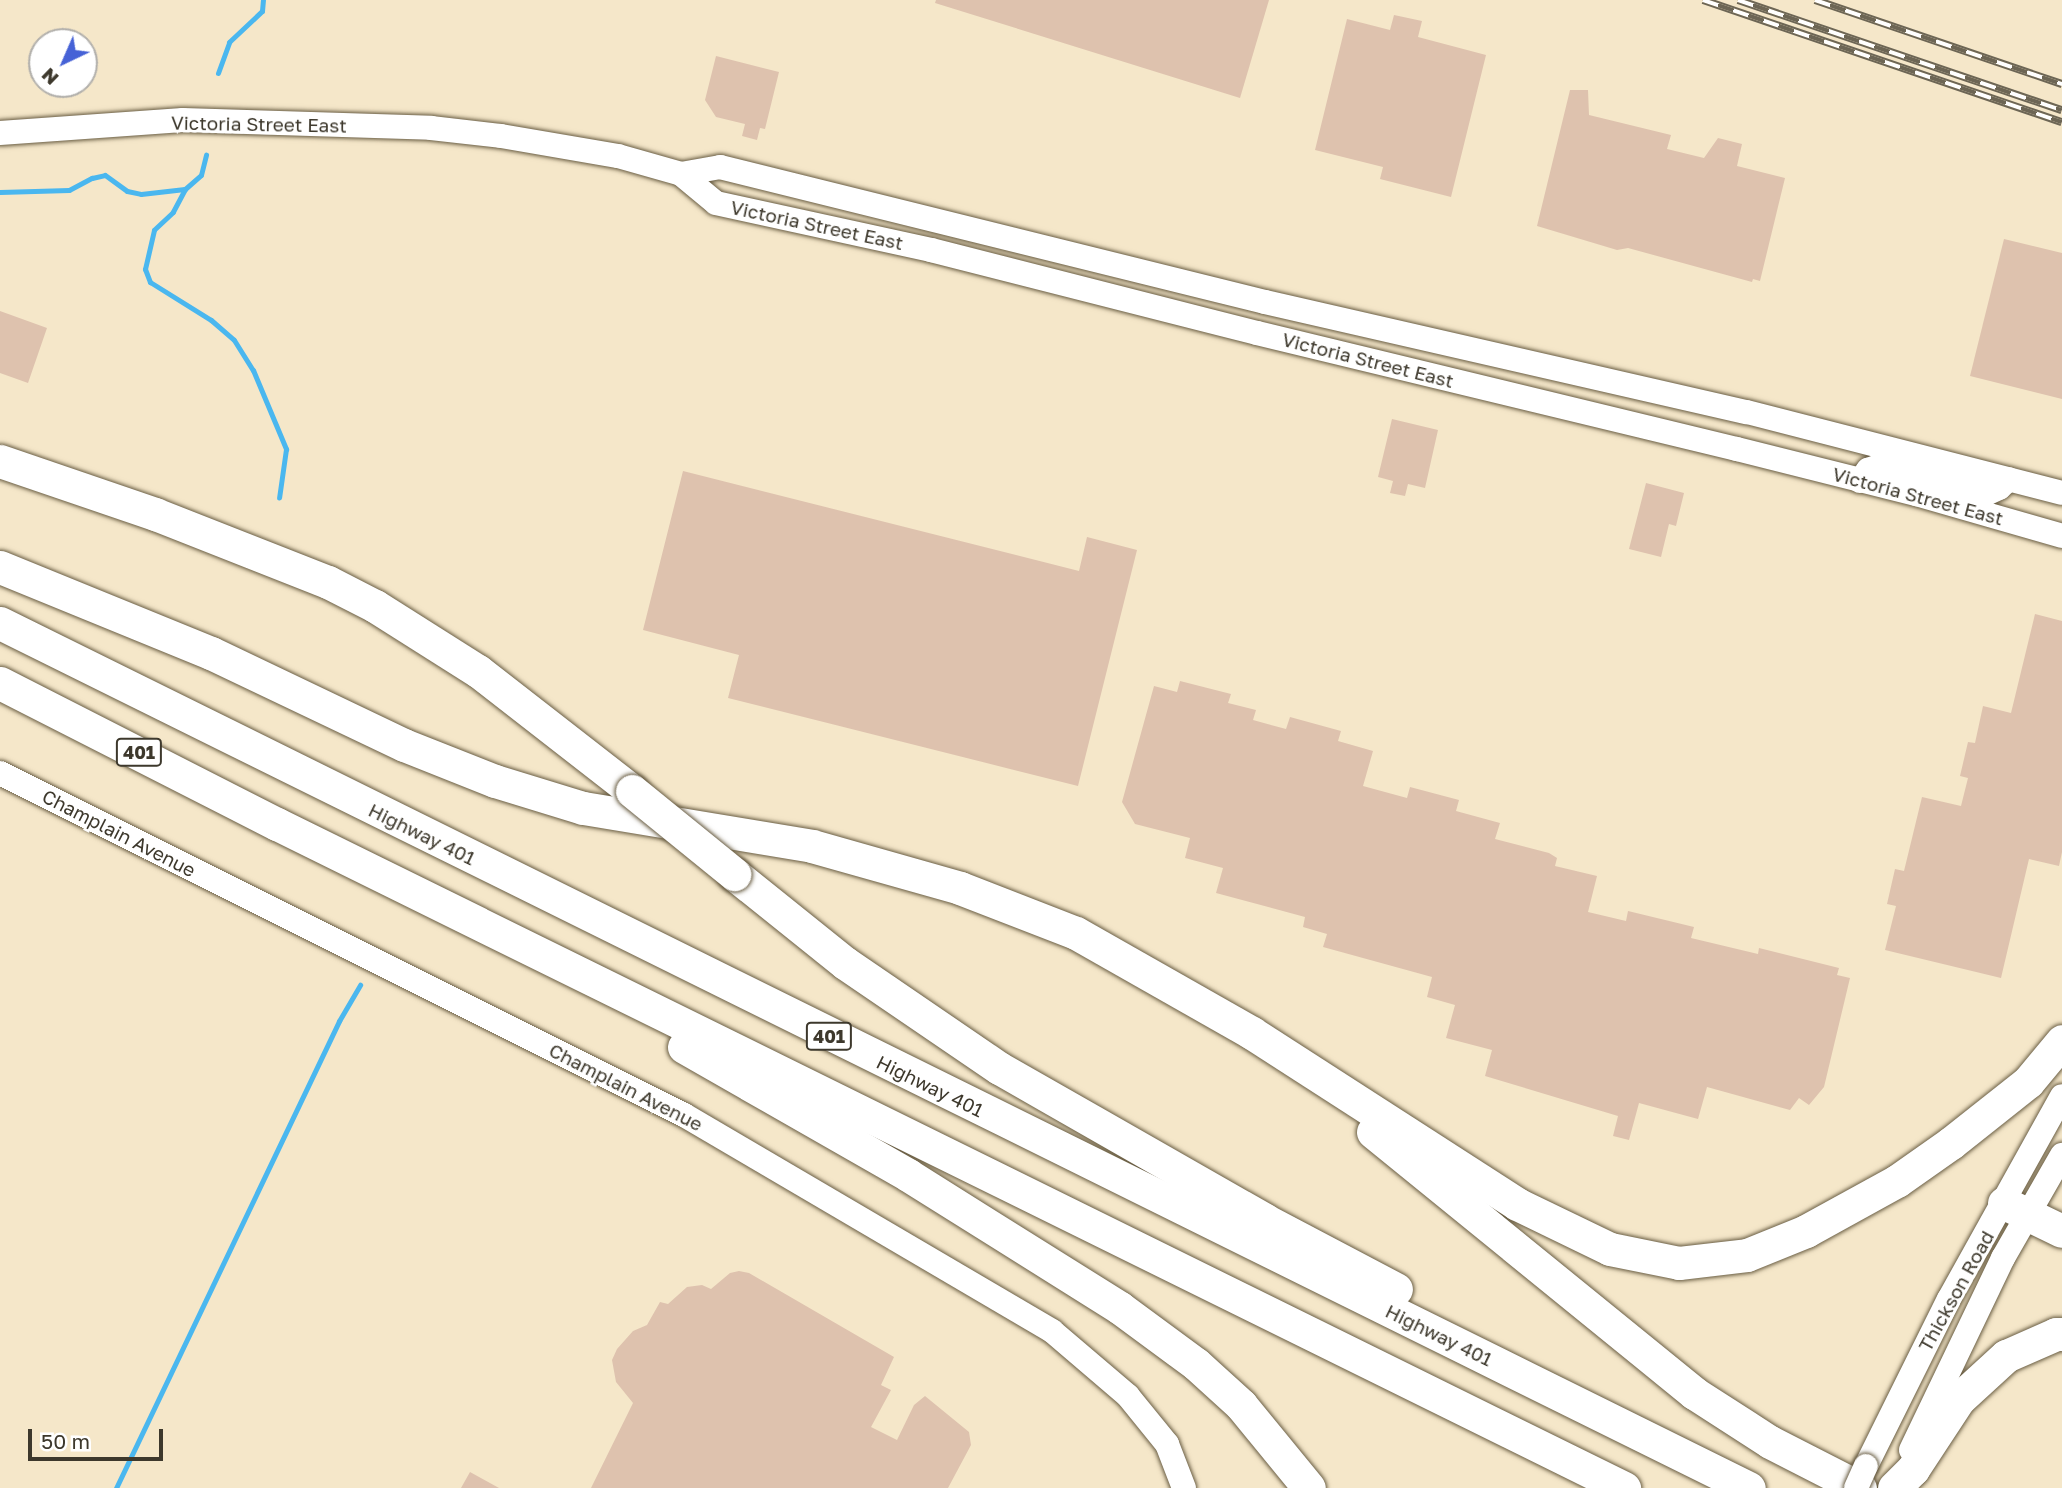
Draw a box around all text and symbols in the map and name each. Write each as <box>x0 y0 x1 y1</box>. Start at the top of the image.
north arrow <box>28 28 98 98</box>
text: N <box>36 64 63 90</box>
street label: Victoria Street East <box>171 111 347 137</box>
street label: Victoria Street East <box>729 196 905 254</box>
street label: Victoria Street East <box>1280 328 1456 392</box>
street label: Victoria Street East <box>1830 462 2006 530</box>
road number: 401 <box>114 738 164 766</box>
street label: Champlain Avenue <box>38 784 200 882</box>
street label: Highway 401 <box>365 798 479 870</box>
road number: 401 <box>804 1021 854 1050</box>
street label: Champlain Avenue <box>545 1038 707 1136</box>
street label: Highway 401 <box>873 1050 987 1122</box>
street label: Thickson Road <box>1914 1227 1998 1355</box>
street label: Highway 401 <box>1382 1299 1496 1371</box>
scale bar <box>32 1414 166 1458</box>
text: 50 m <box>41 1428 90 1454</box>

